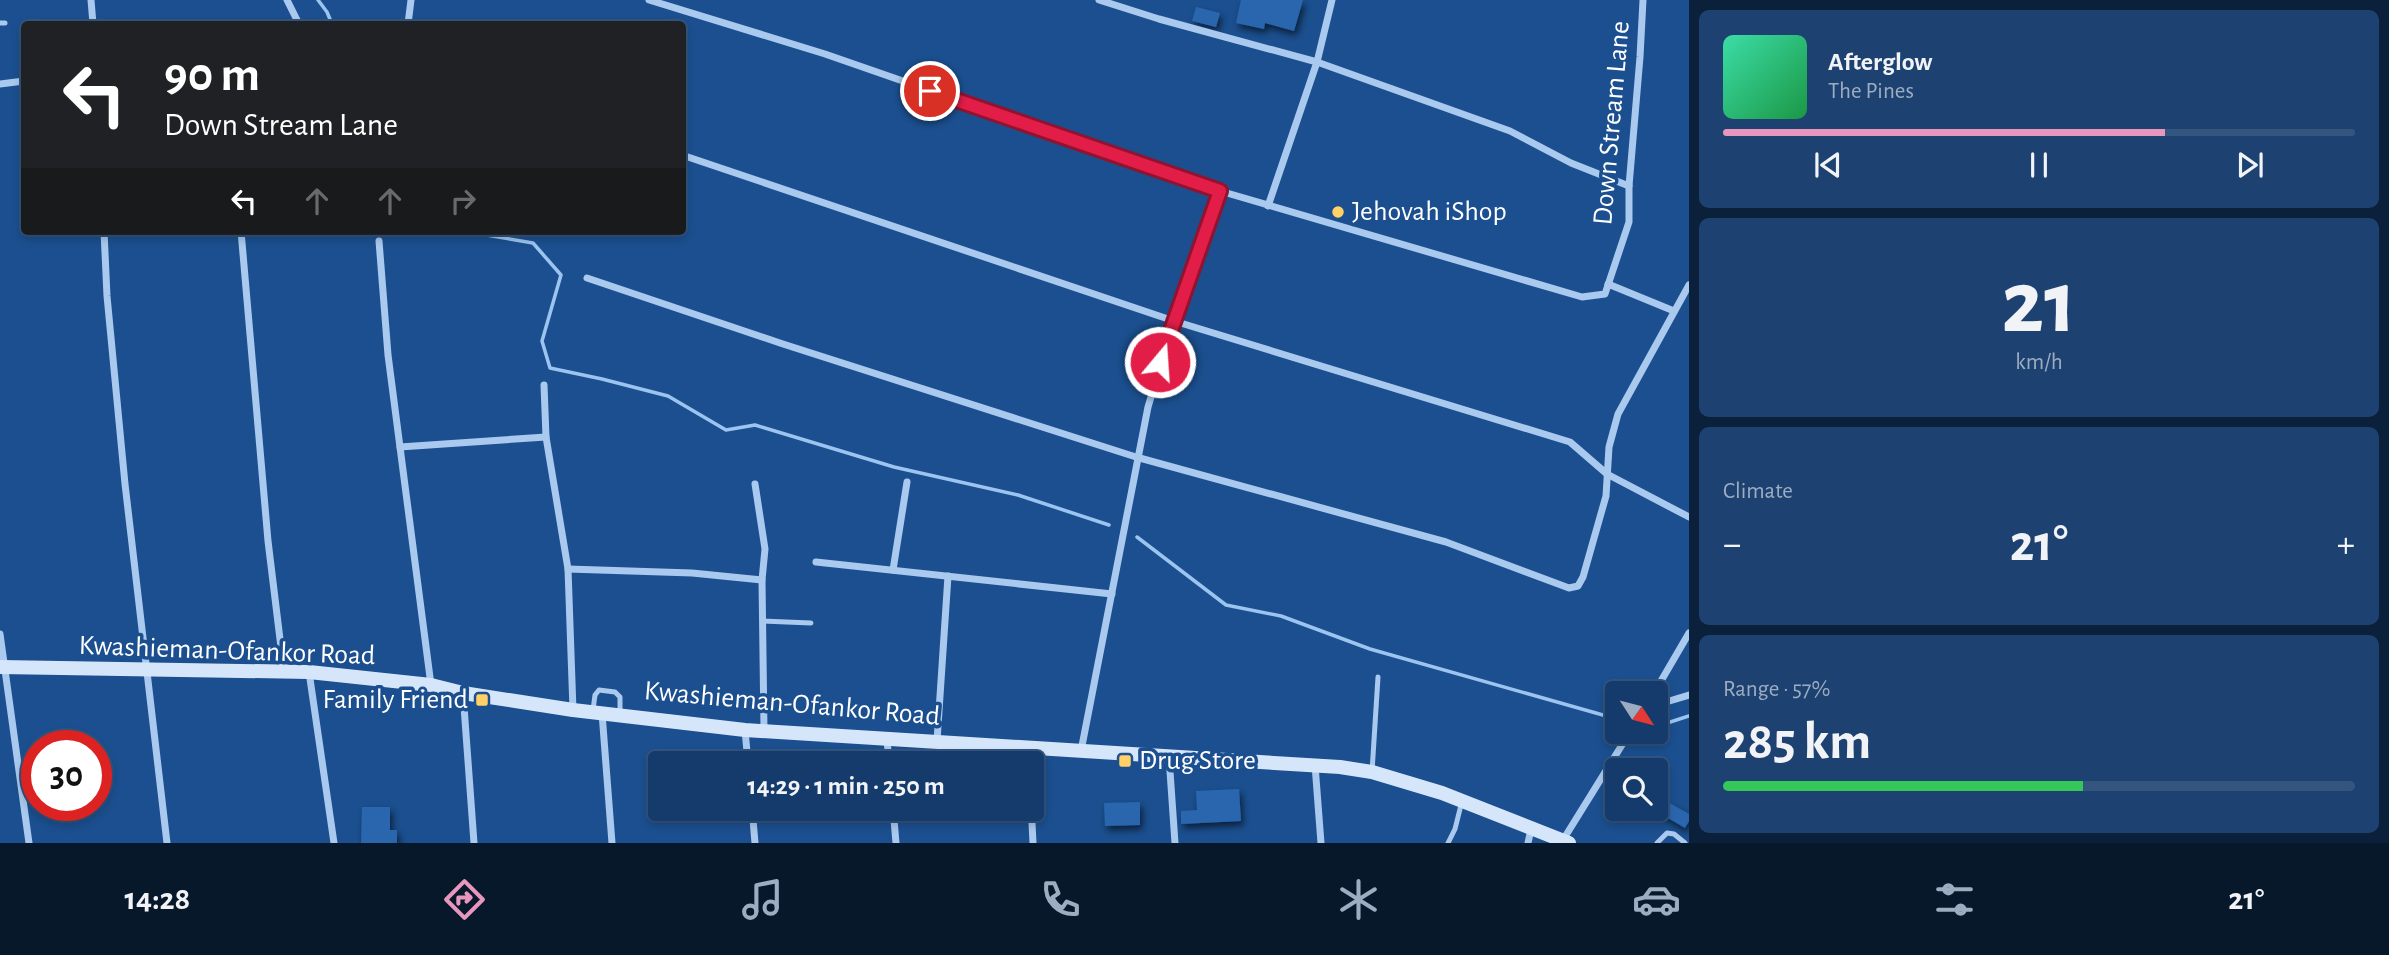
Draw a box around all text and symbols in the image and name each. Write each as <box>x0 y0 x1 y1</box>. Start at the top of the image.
street label: Down Stream Lane <box>1589 20 1635 226</box>
icon: left <box>49 49 140 140</box>
text: Afterglow <box>1828 49 1932 75</box>
text: 90 m <box>164 51 260 100</box>
pin <box>900 61 960 121</box>
icon: arrive <box>911 72 949 110</box>
text: The Pines <box>1828 80 1914 103</box>
text: Down Stream Lane <box>164 109 398 141</box>
icon: previous <box>1809 146 1847 184</box>
icon: pause <box>2020 146 2058 184</box>
icon: next <box>2231 146 2269 184</box>
icon: left <box>225 182 263 220</box>
icon: ahead <box>298 182 336 220</box>
icon: ahead <box>371 182 409 220</box>
icon: right <box>444 182 482 220</box>
place label: Jehovah iShop <box>1352 198 1507 226</box>
marker: Jehovah iShop <box>1330 204 1346 220</box>
text: 21 <box>2001 258 2077 349</box>
position arrow <box>1123 325 1197 399</box>
text: km/h <box>2015 351 2063 374</box>
text: Climate <box>1723 480 1793 503</box>
text: 21° <box>2010 518 2068 570</box>
text: − <box>1723 526 1741 564</box>
text: + <box>2337 526 2355 564</box>
street label: Kwashieman-Ofankor Road <box>78 632 376 670</box>
street label: Kwashieman-Ofankor Road <box>643 677 941 731</box>
text: Range · 57% <box>1723 678 1830 701</box>
north arrow <box>1605 681 1668 744</box>
map controls <box>1605 681 1668 821</box>
place label: Family Friend <box>323 686 468 714</box>
marker: Family Friend <box>474 692 490 708</box>
text: 285 km <box>1723 716 1871 768</box>
speed limit sign: 30 <box>21 730 112 821</box>
place label: Drug Store <box>1139 747 1256 775</box>
marker: Drug Store <box>1117 753 1133 769</box>
button: search <box>1605 758 1668 821</box>
text: 14:29 · 1 min · 250 m <box>747 773 945 799</box>
icon: directions <box>440 875 489 924</box>
icon: music <box>738 875 787 924</box>
icon: phone <box>1036 875 1085 924</box>
icon: climate <box>1334 875 1383 924</box>
icon: car <box>1632 875 1681 924</box>
icon: filters <box>1930 875 1979 924</box>
text: 14:28 <box>125 883 190 915</box>
text: 21° <box>2228 883 2264 915</box>

